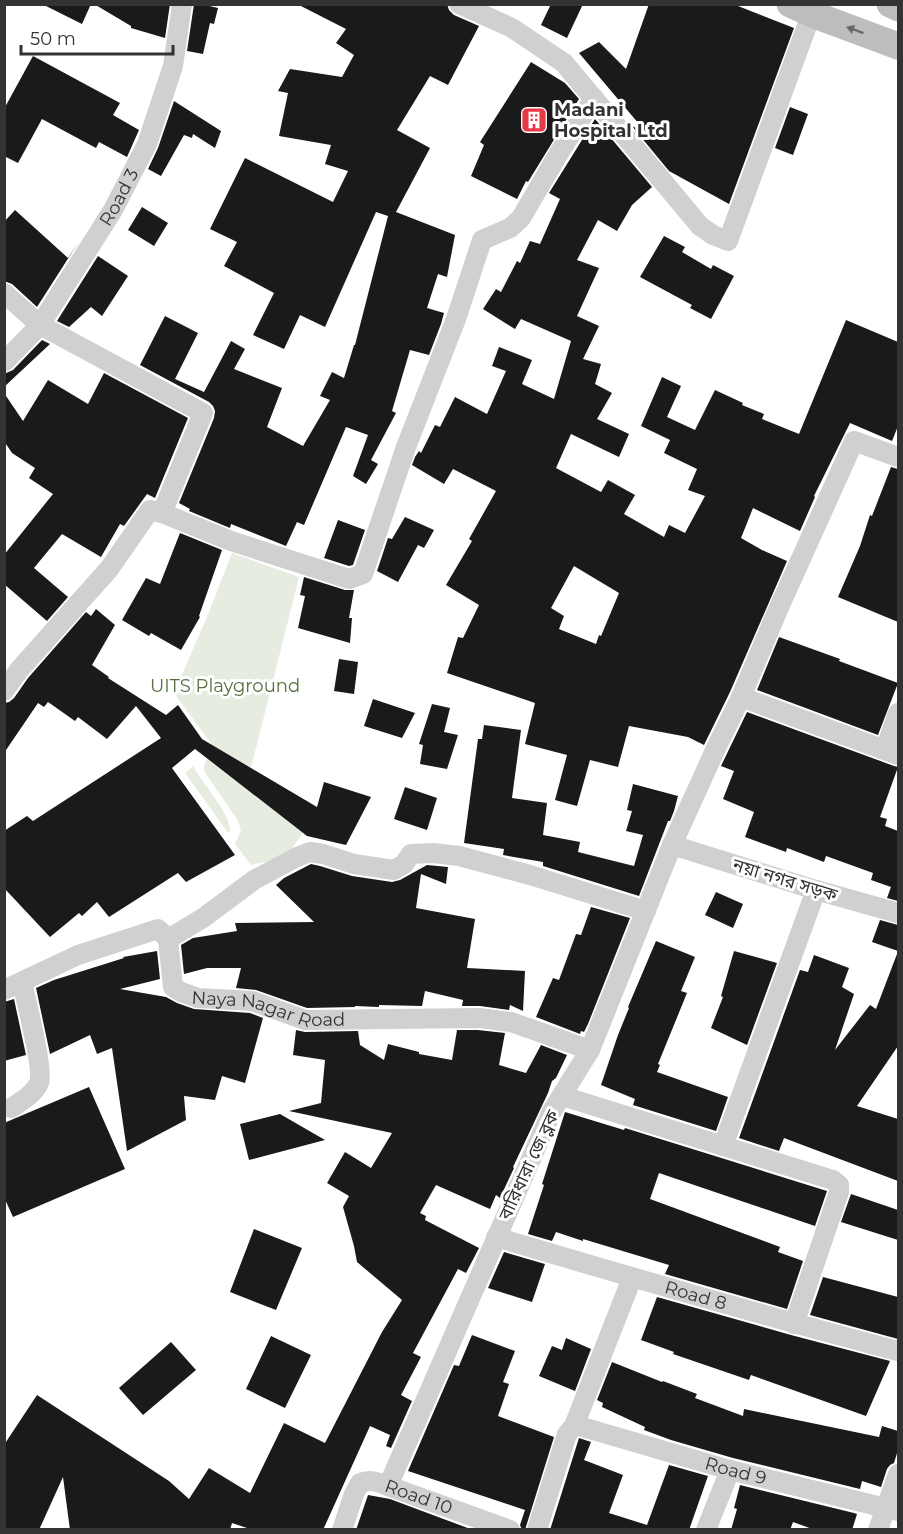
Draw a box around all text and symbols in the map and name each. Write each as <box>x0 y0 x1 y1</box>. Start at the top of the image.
scale bar <box>21 18 172 56</box>
one-way arrow <box>846 25 864 35</box>
text: 50 m <box>30 28 76 50</box>
place label: Madani Hospital Ltd <box>554 99 668 142</box>
building icon: Madani Hospital Ltd <box>519 105 549 135</box>
street label: Road 3 <box>95 165 143 230</box>
park label: UITS Playground <box>150 675 300 697</box>
street label: নয়া নগর সড়ক <box>729 853 840 906</box>
street label: Naya Nagar Road <box>191 987 345 1032</box>
street label: বারিধারা জে ব্লক <box>494 1106 564 1224</box>
street label: Road 8 <box>662 1276 729 1315</box>
street label: Road 9 <box>702 1452 769 1489</box>
street label: Road 10 <box>382 1475 455 1519</box>

